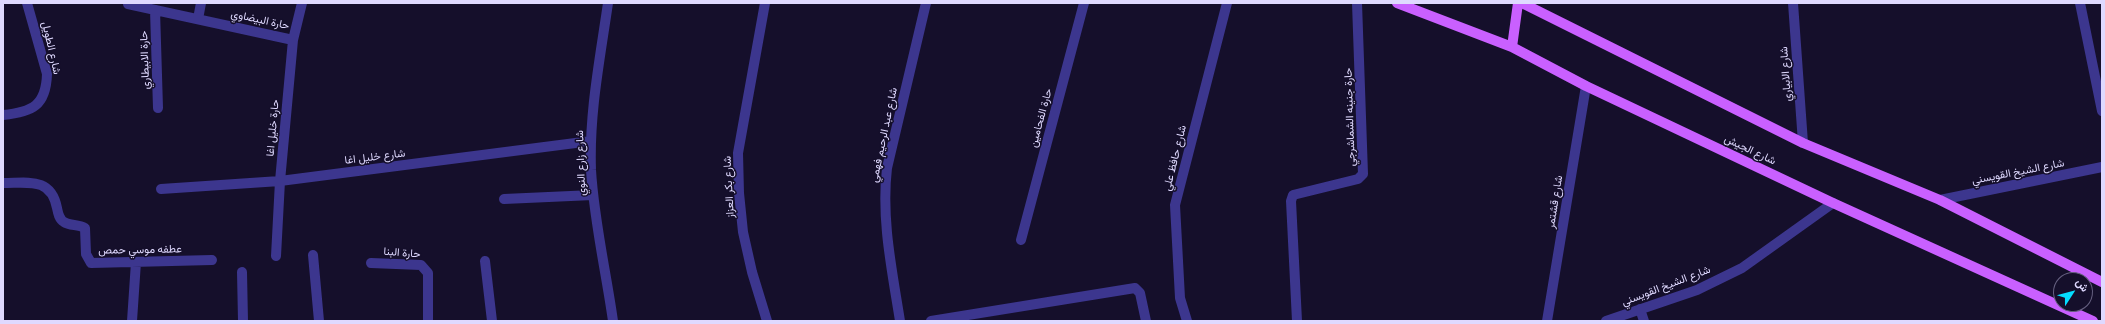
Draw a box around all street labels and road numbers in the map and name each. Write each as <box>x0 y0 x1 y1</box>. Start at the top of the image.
street label: حارة البيضاوي <box>230 7 290 33</box>
street label: شارع الطويل <box>39 20 63 76</box>
street label: حارة الابيطاري <box>137 30 153 90</box>
street label: شارع الابياري <box>1777 46 1795 102</box>
street label: حارة جنينه الشماشرجي <box>1342 67 1358 167</box>
street label: شارع عبد الرحيم فهمي <box>867 86 901 184</box>
street label: حارة الفحامين <box>1027 87 1055 149</box>
street label: حارة خليل اغا <box>264 99 282 157</box>
street label: شارع حافظ علي <box>1160 124 1190 192</box>
street label: شارع زارع النوي <box>573 130 589 196</box>
street label: شارع الجيش <box>1722 132 1778 168</box>
street label: شارع خليل اغا <box>344 147 406 167</box>
street label: شارع بكر العزاز <box>721 156 737 218</box>
street label: شارع الشيخ القويسني <box>1971 157 2065 187</box>
street label: شارع قشتمر <box>1544 175 1566 229</box>
street label: عطفه موسي حمص <box>98 243 182 257</box>
street label: حارة البنا <box>383 245 421 261</box>
street label: شارع الشيخ القويسني <box>1620 263 1712 309</box>

